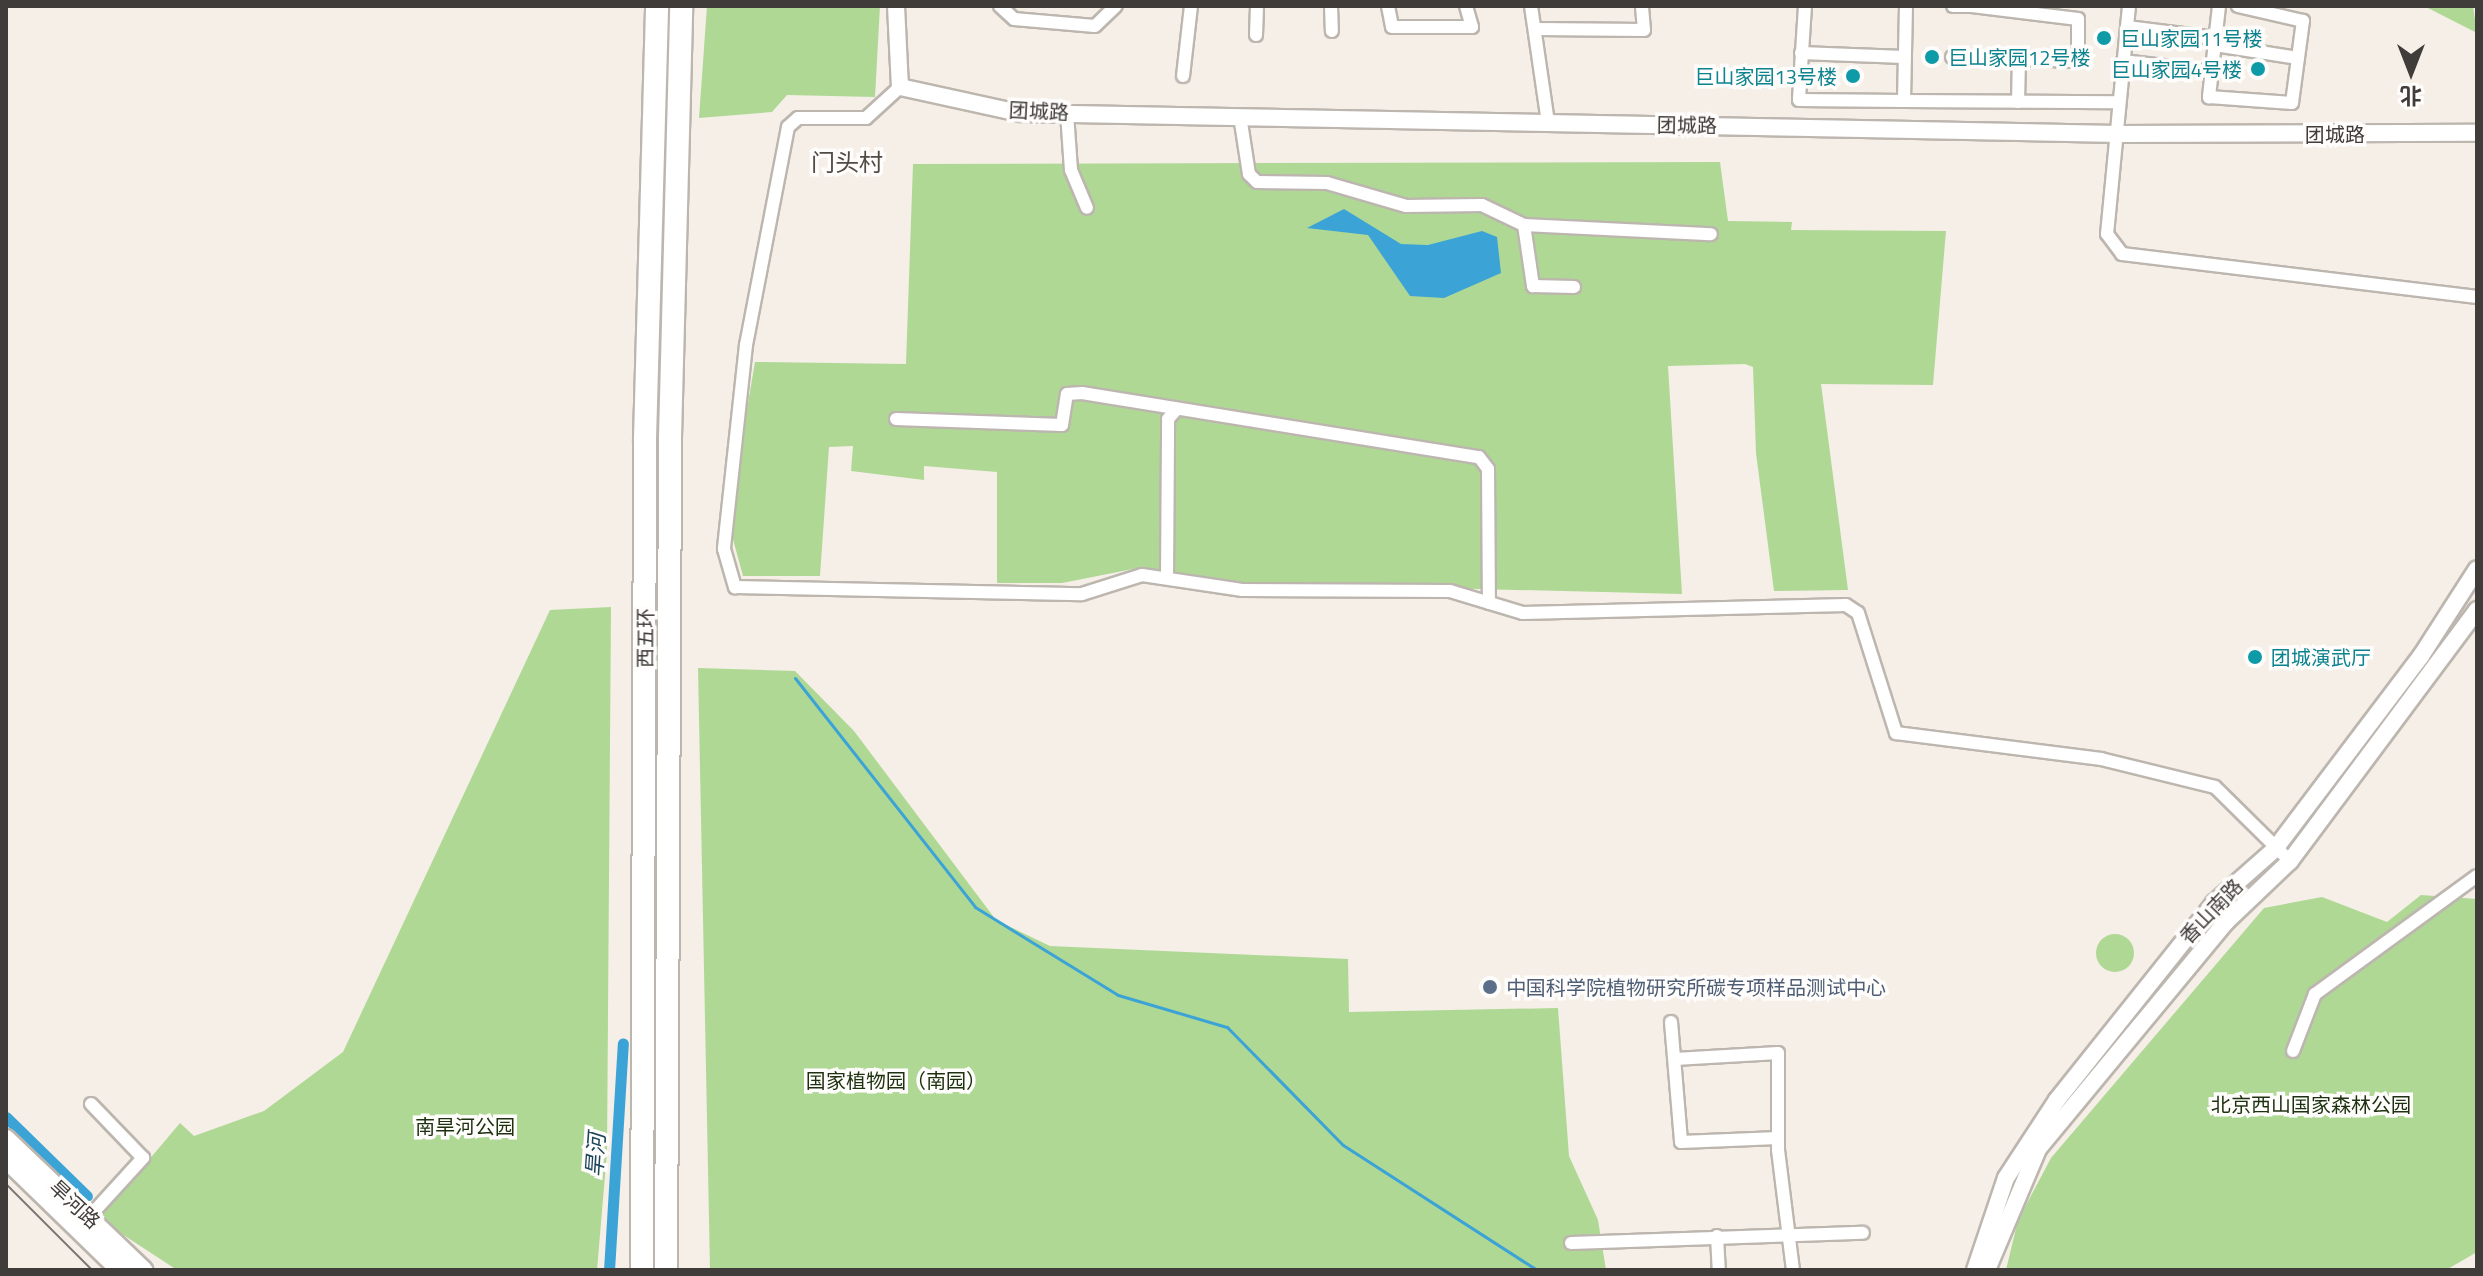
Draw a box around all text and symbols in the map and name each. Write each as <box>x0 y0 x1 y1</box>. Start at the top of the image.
place label: 巨山家园11号楼 <box>2120 26 2262 50</box>
marker: 巨山家园11号楼 <box>2095 29 2113 47</box>
north arrow <box>2371 32 2451 112</box>
place label: 巨山家园12号楼 <box>1948 45 2090 69</box>
marker: 巨山家园12号楼 <box>1923 48 1941 66</box>
place label: 巨山家园4号楼 <box>2111 57 2242 81</box>
marker: 巨山家园4号楼 <box>2249 60 2267 78</box>
place label: 巨山家园13号楼 <box>1695 64 1837 88</box>
marker: 巨山家园13号楼 <box>1844 67 1862 85</box>
text: 北 <box>2400 79 2422 113</box>
street label: 团城路 <box>1008 97 1070 125</box>
street label: 团城路 <box>1657 112 1717 138</box>
street label: 团城路 <box>2305 122 2365 146</box>
district label: 门头村 <box>811 149 883 177</box>
street label: 西五环 <box>633 608 657 668</box>
place label: 团城演武厅 <box>2271 645 2371 669</box>
marker: 团城演武厅 <box>2246 648 2264 666</box>
street label: 香山南路 <box>2175 874 2247 948</box>
place label: 中国科学院植物研究所碳专项样品测试中心 <box>1506 975 1886 999</box>
marker: 中国科学院植物研究所碳专项样品测试中心 <box>1481 978 1499 996</box>
park label: 国家植物园（南园） <box>806 1068 986 1092</box>
park label: 北京西山国家森林公园 <box>2211 1092 2411 1116</box>
park label: 南旱河公园 <box>415 1114 515 1138</box>
water label: 旱河 <box>581 1132 611 1178</box>
street label: 旱河路 <box>45 1175 105 1233</box>

